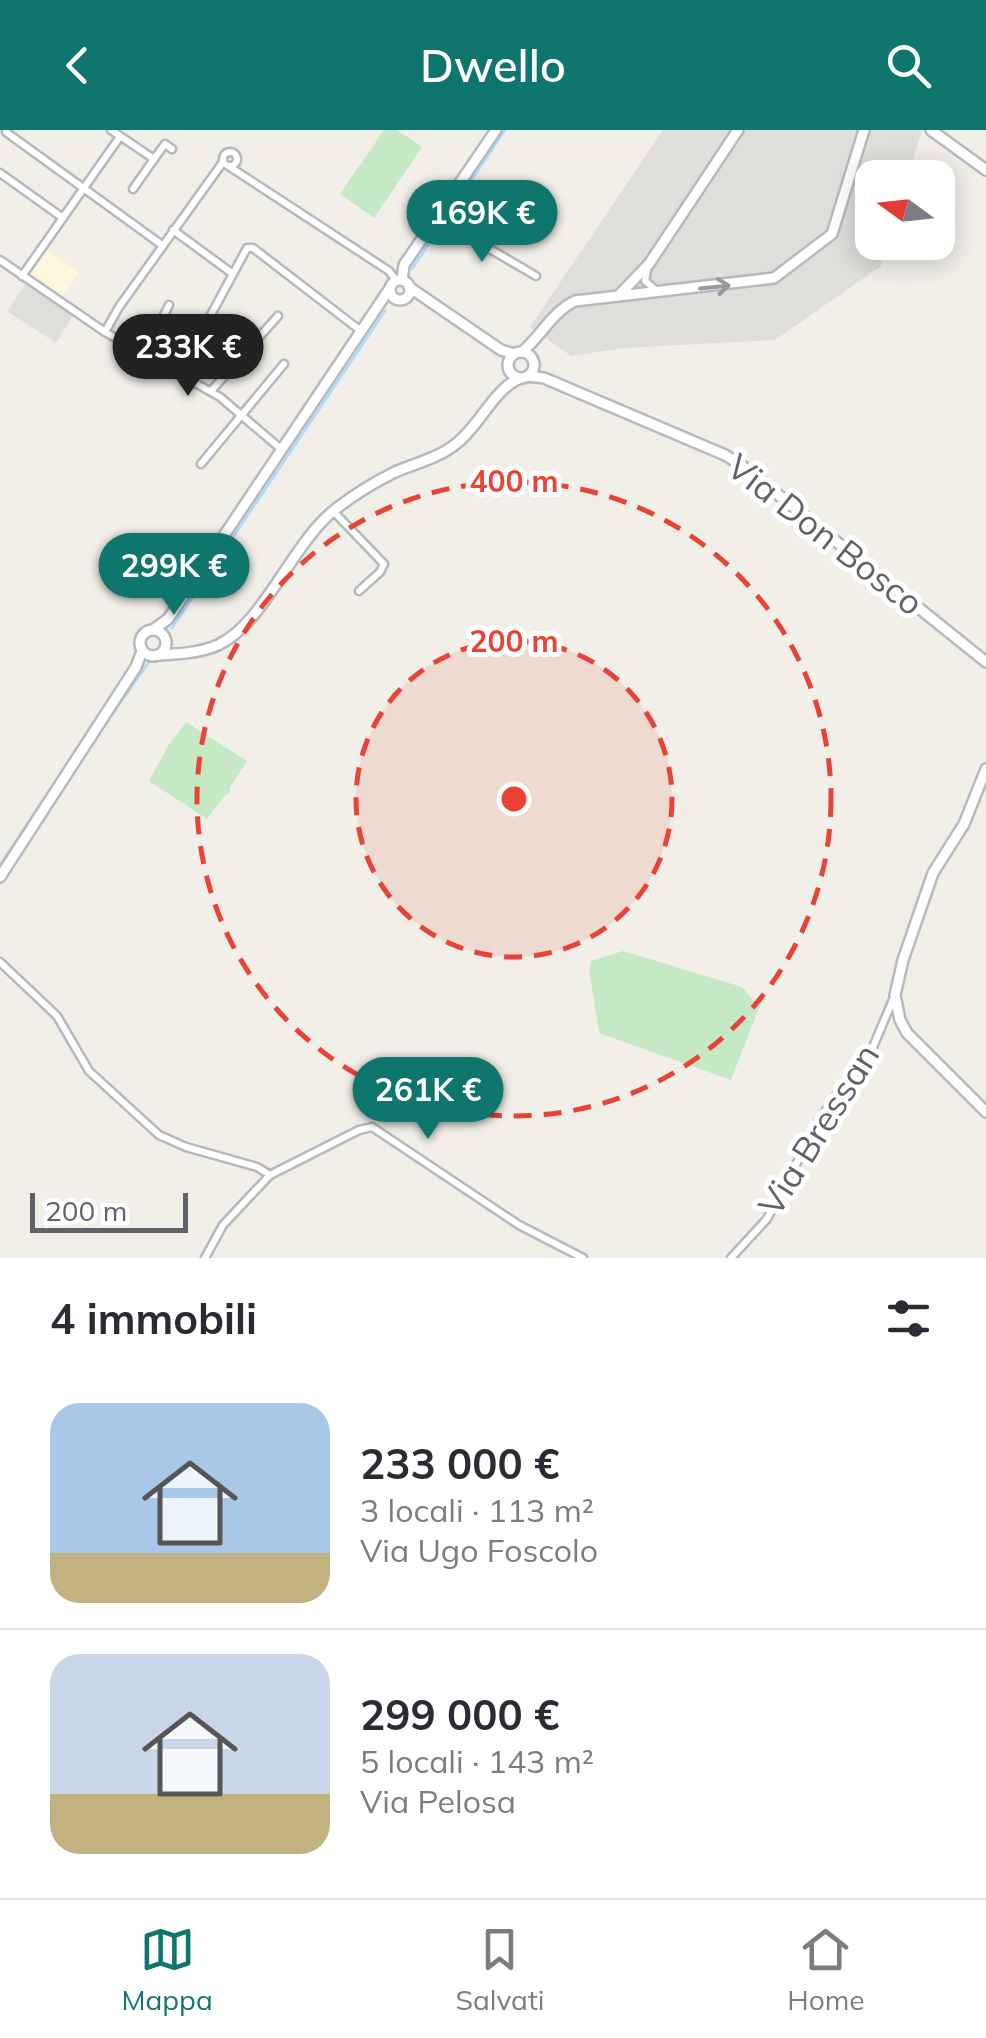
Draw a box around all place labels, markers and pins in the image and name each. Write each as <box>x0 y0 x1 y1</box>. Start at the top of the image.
pin: 169K € <box>401 180 563 265</box>
pin: 233K € <box>107 314 269 399</box>
pin: 299K € <box>93 533 255 618</box>
centre of rings <box>496 781 532 817</box>
pin: 261K € <box>347 1057 509 1142</box>

